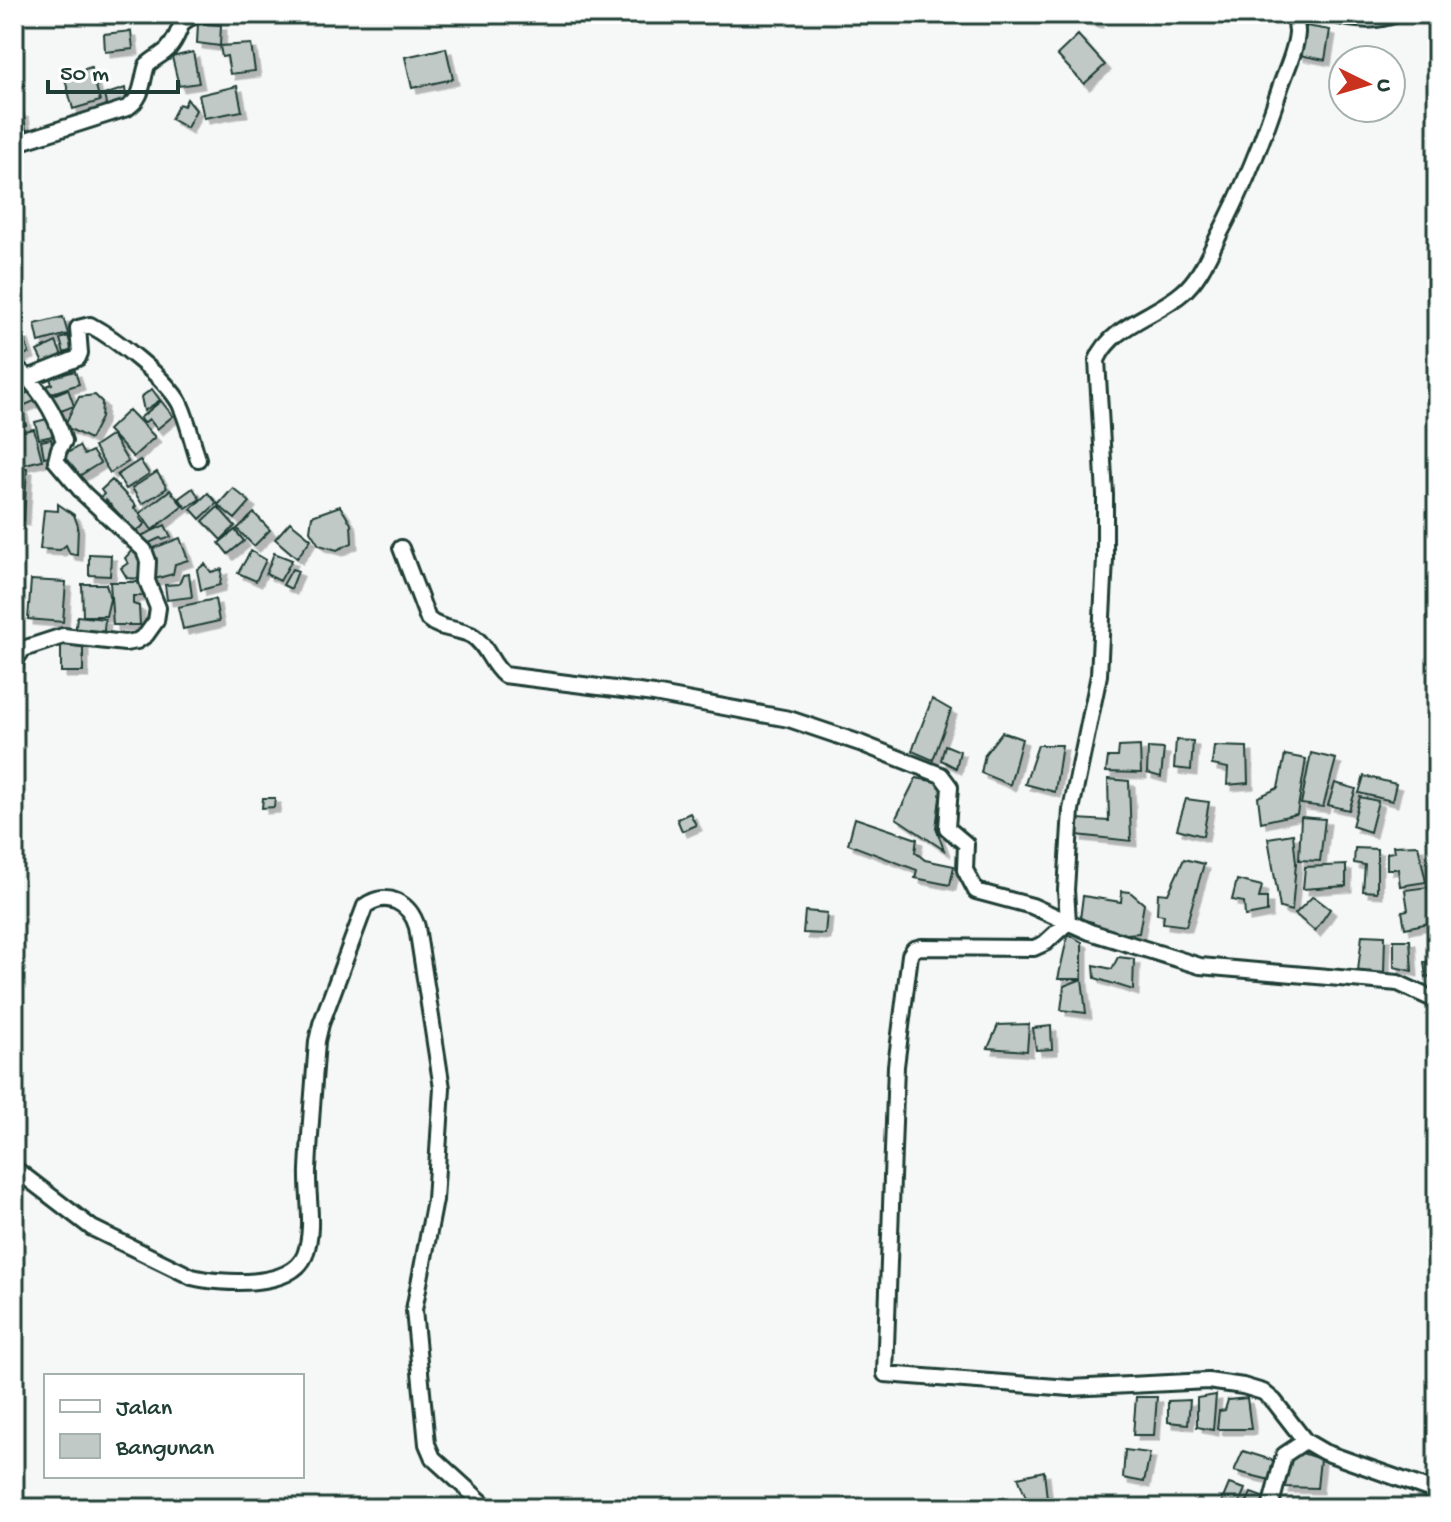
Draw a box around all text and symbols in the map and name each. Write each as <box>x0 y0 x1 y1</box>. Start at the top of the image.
scale bar <box>48 44 178 94</box>
north arrow <box>1327 44 1407 124</box>
text: 50 m <box>60 61 109 90</box>
text: U <box>1369 78 1396 93</box>
legend <box>44 1374 304 1478</box>
text: Jalan <box>116 1395 173 1424</box>
text: Bangunan <box>115 1435 215 1464</box>

